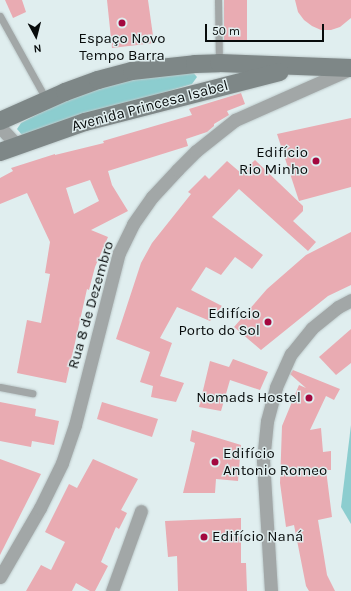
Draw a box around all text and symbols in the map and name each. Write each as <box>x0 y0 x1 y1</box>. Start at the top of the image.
north arrow <box>16 16 56 56</box>
scale bar <box>207 16 326 42</box>
marker: Espaço Novo Tempo Barra <box>117 18 127 28</box>
text: 50 m <box>212 24 240 38</box>
place label: Espaço Novo Tempo Barra <box>78 29 166 64</box>
text: N <box>33 41 42 55</box>
street label: Avenida Princesa Isabel <box>70 76 230 136</box>
place label: Edifício Rio Minho <box>239 143 308 178</box>
marker: Edifício Rio Minho <box>311 156 321 166</box>
street label: Rua 8 de Dezembro <box>64 239 118 371</box>
place label: Edifício Porto do Sol <box>179 304 260 339</box>
marker: Edifício Porto do Sol <box>263 317 273 327</box>
place label: Nomads Hostel <box>196 389 301 407</box>
marker: Nomads Hostel <box>304 393 314 403</box>
place label: Edifício Antonio Romeo <box>223 444 327 479</box>
marker: Edifício Antonio Romeo <box>210 457 220 467</box>
place label: Edifício Naná <box>212 528 303 546</box>
marker: Edifício Naná <box>199 532 209 542</box>

